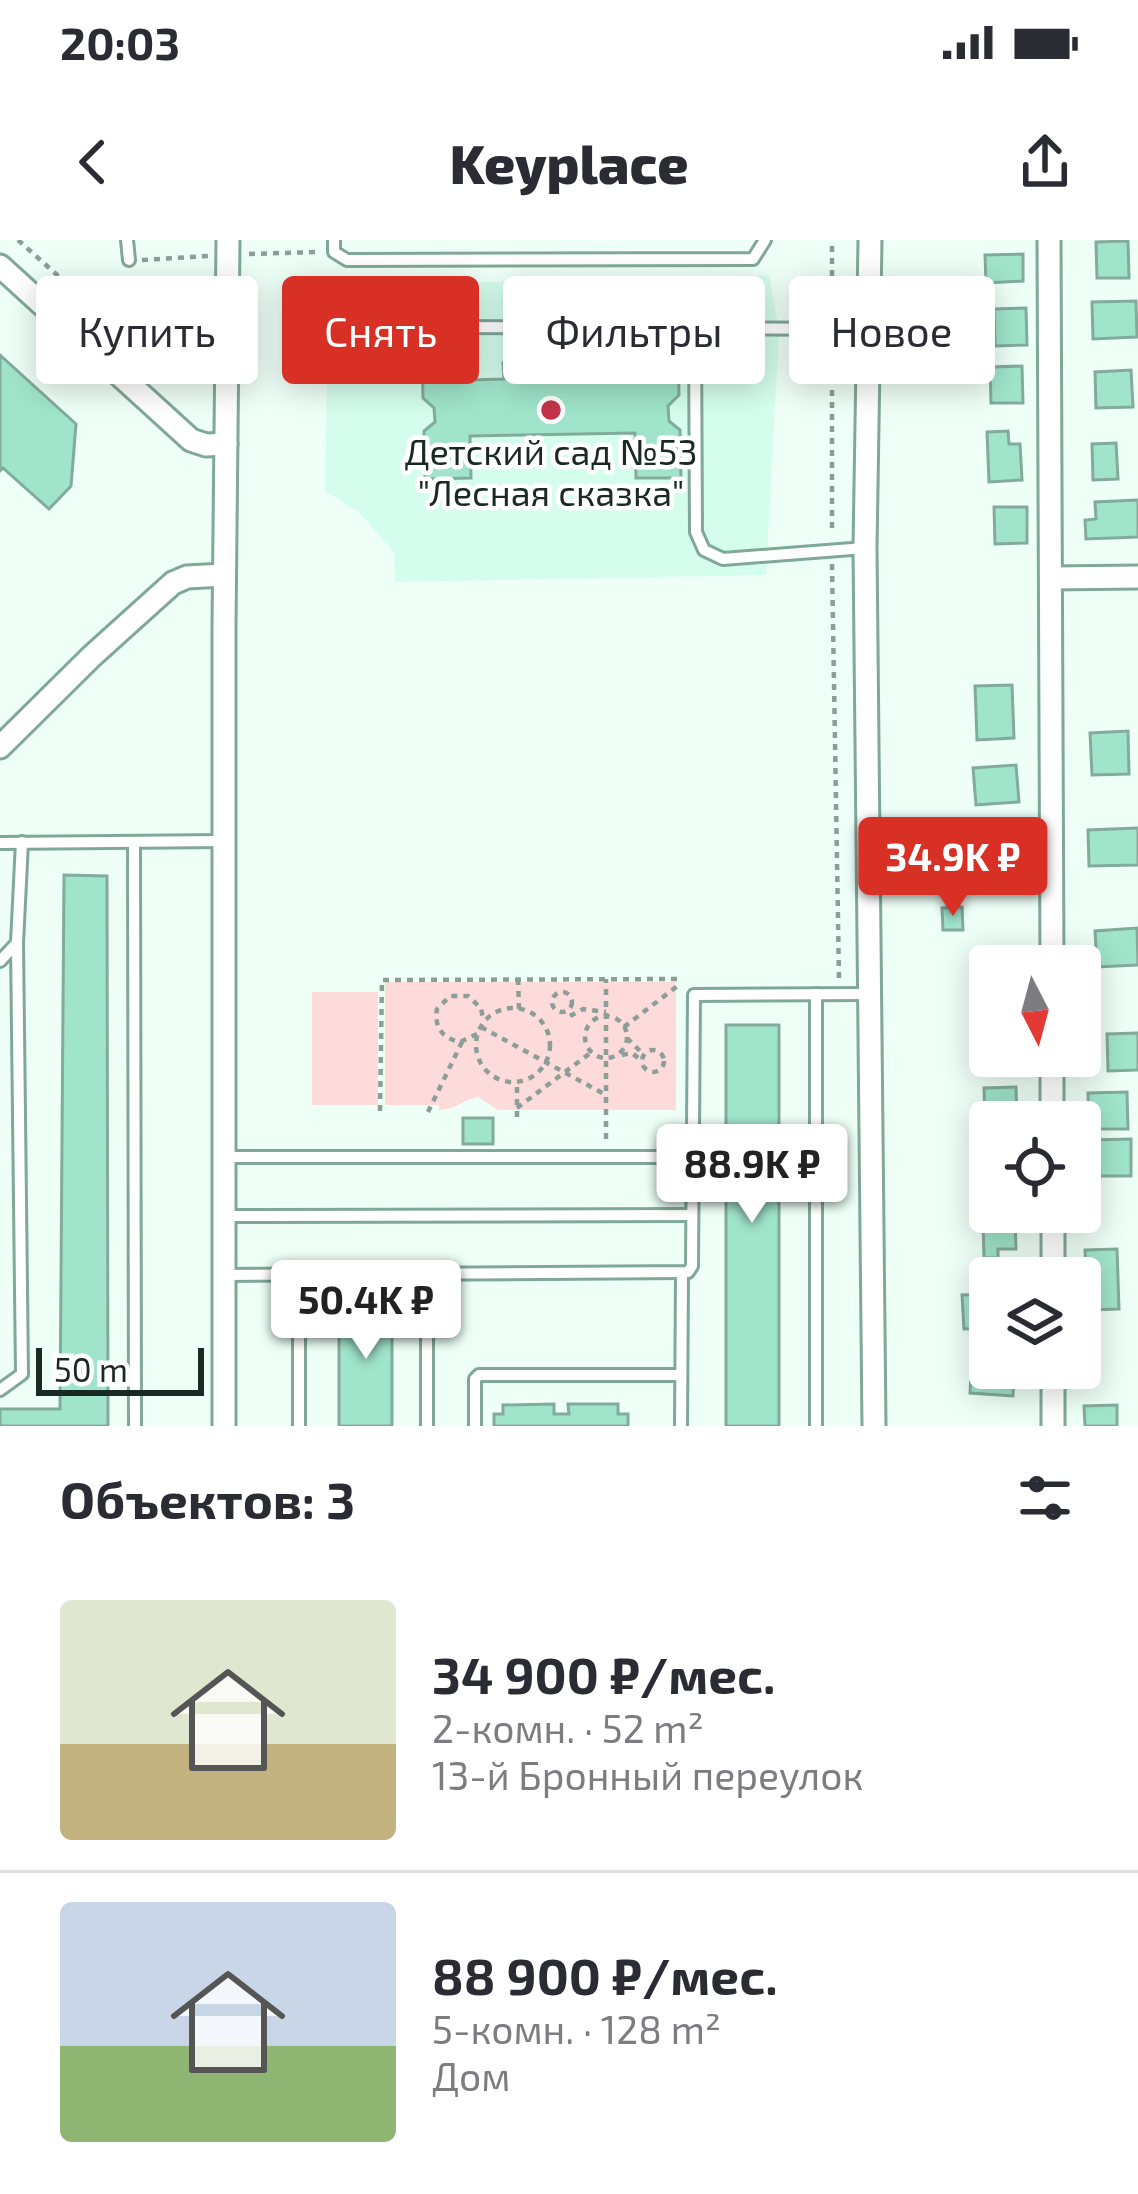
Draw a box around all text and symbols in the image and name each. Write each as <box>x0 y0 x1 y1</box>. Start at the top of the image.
text: 20:03 <box>60 15 180 69</box>
icon: back <box>60 129 126 195</box>
icon: share <box>1012 129 1078 195</box>
text: Keyplace <box>450 130 688 195</box>
chip: Купить <box>36 276 258 384</box>
chip: Снять <box>282 276 479 384</box>
chip: Фильтры <box>503 276 765 384</box>
chip: Новое <box>789 276 995 384</box>
marker: Детский сад №53 "Лесная сказка" <box>538 397 564 423</box>
place label: Детский сад №53 "Лесная сказка" <box>405 429 697 513</box>
pin: 34.9K ₽ <box>842 817 1064 919</box>
text: 34.9K ₽ <box>885 832 1021 879</box>
north arrow <box>969 945 1101 1077</box>
map controls <box>969 945 1101 1389</box>
button: locate <box>969 1101 1101 1233</box>
pin: 88.9K ₽ <box>641 1124 863 1226</box>
text: 88.9K ₽ <box>684 1139 820 1186</box>
button: layers <box>969 1257 1101 1389</box>
pin: 50.4K ₽ <box>255 1260 477 1362</box>
text: 50.4K ₽ <box>298 1275 434 1322</box>
scale bar <box>36 1342 204 1395</box>
text: 50 m <box>54 1349 128 1389</box>
icon: filters <box>1012 1465 1078 1531</box>
text: Объектов: 3 <box>60 1468 355 1529</box>
text: 34 900 ₽/мес. <box>432 1643 775 1704</box>
icon: home <box>156 1648 300 1792</box>
text: 2-комн. · 52 m² <box>432 1704 704 1751</box>
text: 13-й Бронный переулок <box>432 1751 863 1798</box>
text: 88 900 ₽/мес. <box>432 1944 778 2005</box>
icon: home <box>156 1950 300 2094</box>
text: 5-комн. · 128 m² <box>432 2005 721 2052</box>
text: Дом <box>432 2052 510 2099</box>

